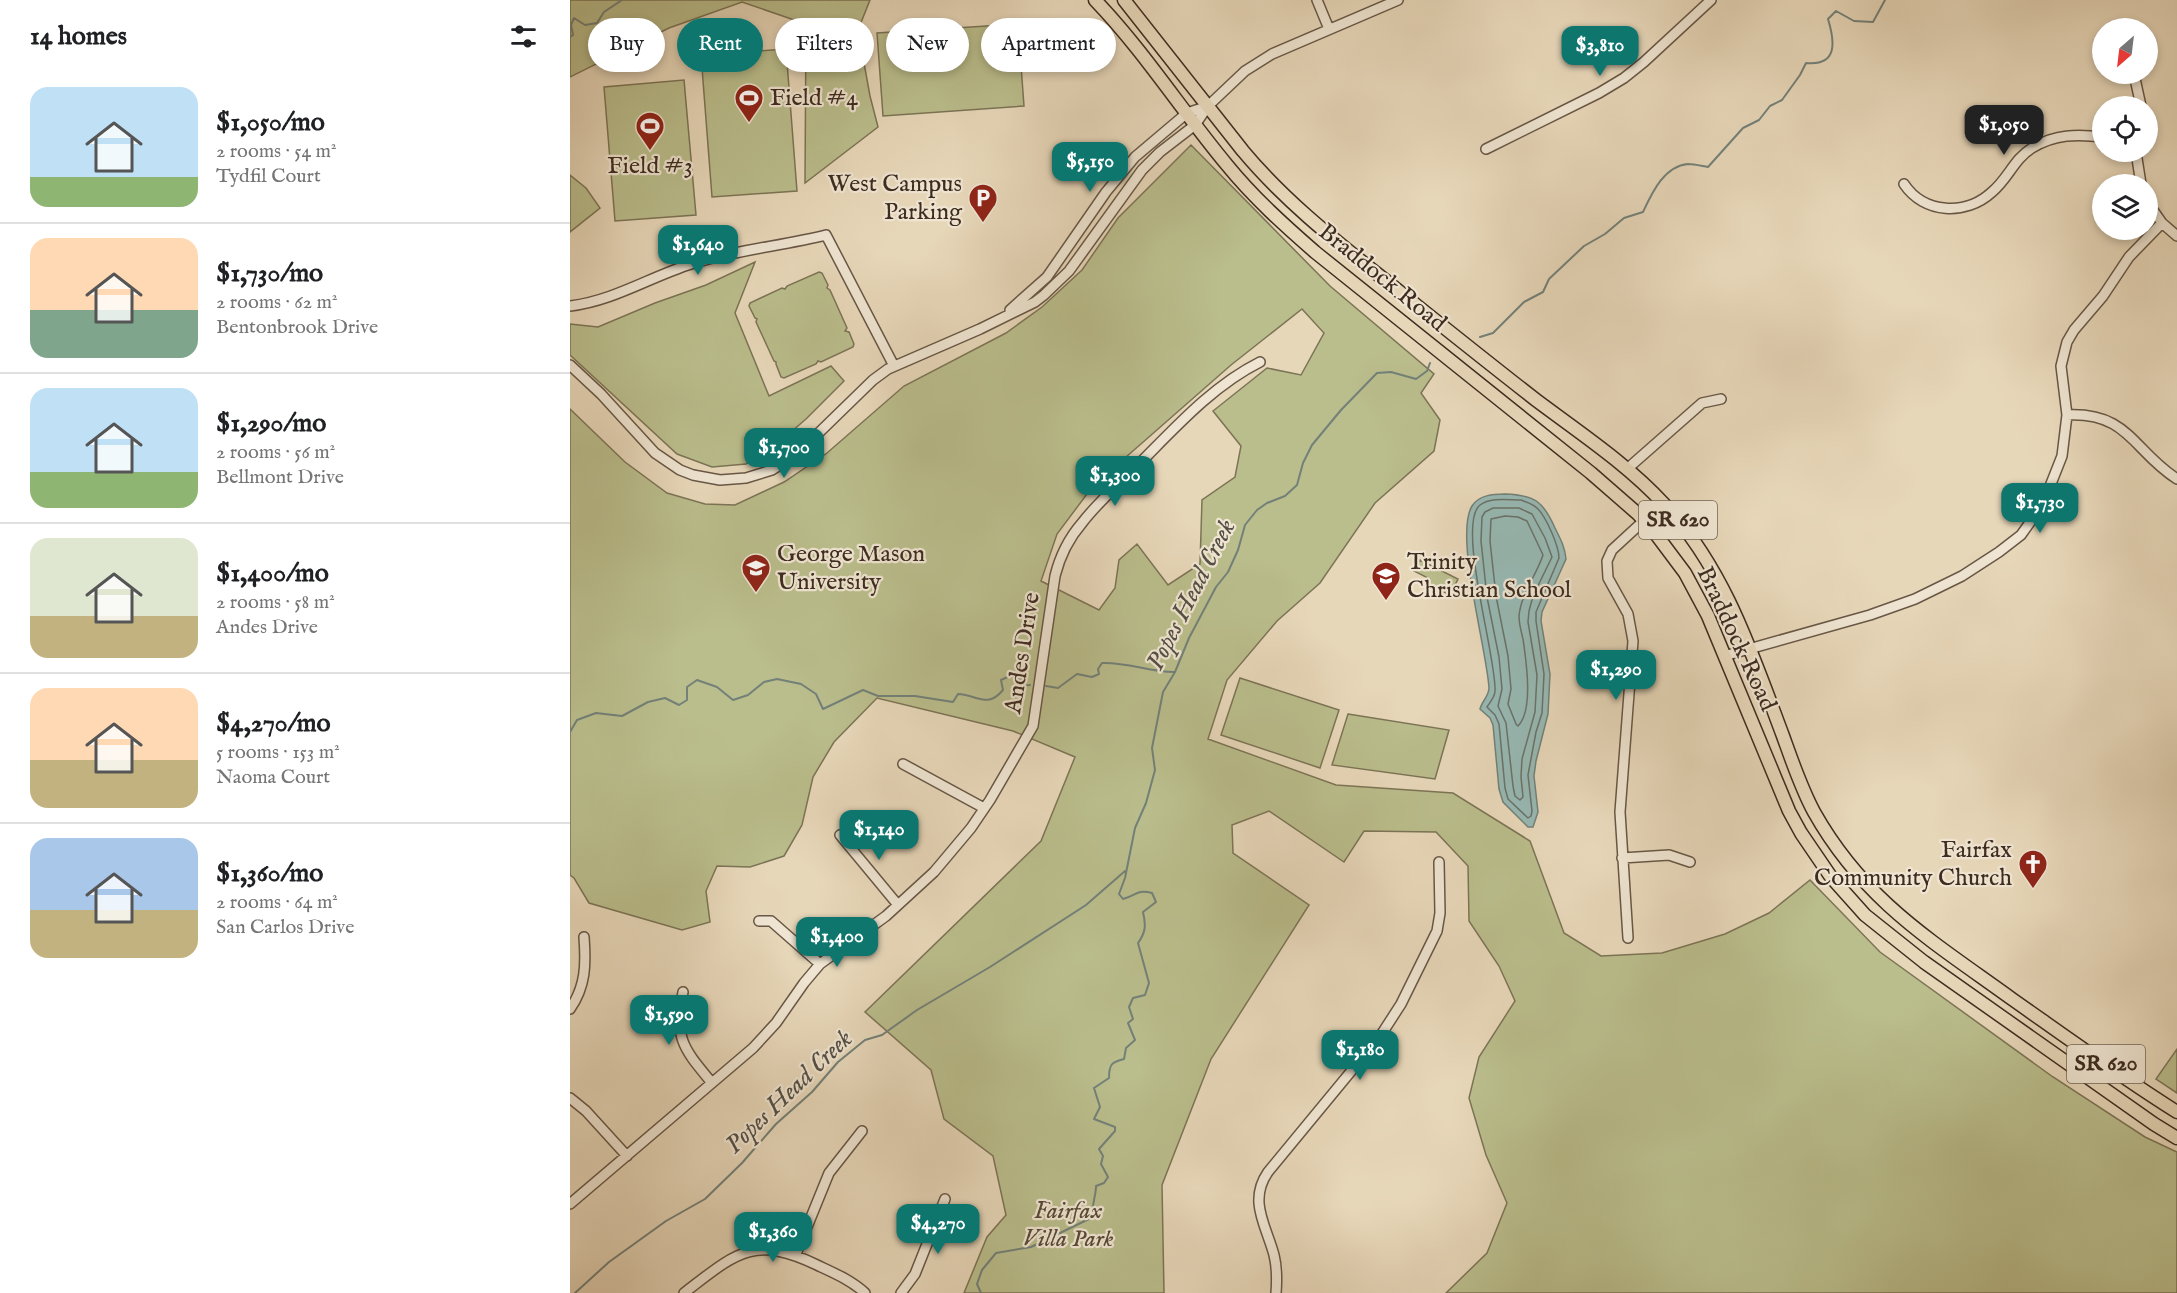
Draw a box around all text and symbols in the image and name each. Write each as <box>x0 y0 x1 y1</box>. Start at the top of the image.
chip: Buy <box>588 18 665 72</box>
chip: Rent <box>677 18 763 72</box>
chip: Filters <box>775 18 874 72</box>
chip: New <box>886 18 969 72</box>
chip: Apartment <box>981 18 1116 72</box>
north arrow <box>2092 18 2158 84</box>
map controls <box>2092 18 2158 240</box>
text: 14 homes <box>30 20 127 53</box>
icon: filters <box>507 20 540 53</box>
pin: $3,810 <box>1551 26 1649 77</box>
text: $3,810 <box>1576 33 1624 58</box>
sports icon: Field #4 <box>733 82 765 124</box>
place label: Field #4 <box>770 83 858 114</box>
button: locate <box>2092 96 2158 162</box>
pin: $1,050 <box>1955 105 2053 156</box>
text: $1,050/mo <box>216 106 325 139</box>
sports icon: Field #3 <box>634 110 666 152</box>
icon: home <box>78 111 150 183</box>
text: $1,050 <box>1979 112 2029 137</box>
text: 2 rooms · 54 m² <box>216 139 337 164</box>
pin: $5,150 <box>1041 142 1139 193</box>
text: $5,150 <box>1066 149 1114 174</box>
place label: Field #3 <box>607 151 693 182</box>
text: Tydfil Court <box>216 164 321 189</box>
place label: West Campus Parking <box>828 169 963 228</box>
button: layers <box>2092 174 2158 240</box>
parking icon: West Campus Parking <box>967 182 999 224</box>
street label: Braddock Road <box>1312 217 1453 339</box>
pin: $1,640 <box>649 225 747 276</box>
text: $1,640 <box>672 232 724 257</box>
text: $1,730/mo <box>216 257 323 290</box>
icon: home <box>78 262 150 334</box>
text: 2 rooms · 62 m² <box>216 290 338 315</box>
text: Bentonbrook Drive <box>216 315 378 340</box>
text: $1,290/mo <box>216 407 326 440</box>
icon: home <box>78 412 150 484</box>
pin: $1,700 <box>735 428 833 479</box>
text: $1,700 <box>758 435 810 460</box>
text: 2 rooms · 56 m² <box>216 440 335 465</box>
pin: $1,300 <box>1066 456 1164 507</box>
text: $1,300 <box>1090 463 1140 488</box>
text: Bellmont Drive <box>216 465 344 490</box>
pin: $1,730 <box>1991 483 2089 534</box>
text: $1,730 <box>2015 490 2065 515</box>
road number: SR 620 <box>1639 501 1717 539</box>
water label: Popes Head Creek <box>1139 513 1243 676</box>
place label: George Mason University <box>777 539 925 598</box>
place label: Trinity Christian School <box>1407 547 1572 606</box>
school or university icon: George Mason University <box>740 552 772 594</box>
text: $1,400/mo <box>216 557 329 590</box>
school or university icon: Trinity Christian School <box>1370 560 1402 602</box>
icon: home <box>78 562 150 634</box>
street label: Braddock Road <box>1689 562 1783 717</box>
text: 2 rooms · 58 m² <box>216 590 335 615</box>
street label: Andes Drive <box>998 590 1048 717</box>
text: Andes Drive <box>216 615 318 640</box>
pin: $1,290 <box>1567 650 1665 701</box>
text: $1,290 <box>1590 657 1642 682</box>
text: $4,270/mo <box>216 707 330 740</box>
icon: home <box>78 712 150 784</box>
text: 5 rooms · 153 m² <box>216 740 340 765</box>
text: Naoma Court <box>216 765 330 790</box>
pin: $1,140 <box>830 810 928 861</box>
text: $1,140 <box>854 817 904 842</box>
place label: Fairfax Community Church <box>1814 835 2012 894</box>
church icon: Fairfax Community Church <box>2017 848 2049 890</box>
text: $1,360/mo <box>216 857 323 890</box>
icon: home <box>78 862 150 934</box>
text: 2 rooms · 64 m² <box>216 890 338 915</box>
text: San Carlos Drive <box>216 915 354 940</box>
pin: $1,400 <box>788 917 886 968</box>
text: $1,400 <box>810 924 864 949</box>
pin: $1,590 <box>620 995 718 1046</box>
text: $1,590 <box>644 1002 694 1027</box>
water label: Popes Head Creek <box>718 1022 860 1161</box>
pin: $1,180 <box>1311 1030 1409 1081</box>
text: $1,180 <box>1336 1037 1384 1062</box>
road number: SR 620 <box>2067 1045 2145 1083</box>
park label: Fairfax Villa Park <box>1023 1196 1114 1255</box>
pin: $4,270 <box>889 1204 987 1255</box>
text: $4,270 <box>910 1211 966 1236</box>
pin: $1,360 <box>724 1212 822 1263</box>
text: $1,360 <box>748 1219 798 1244</box>

